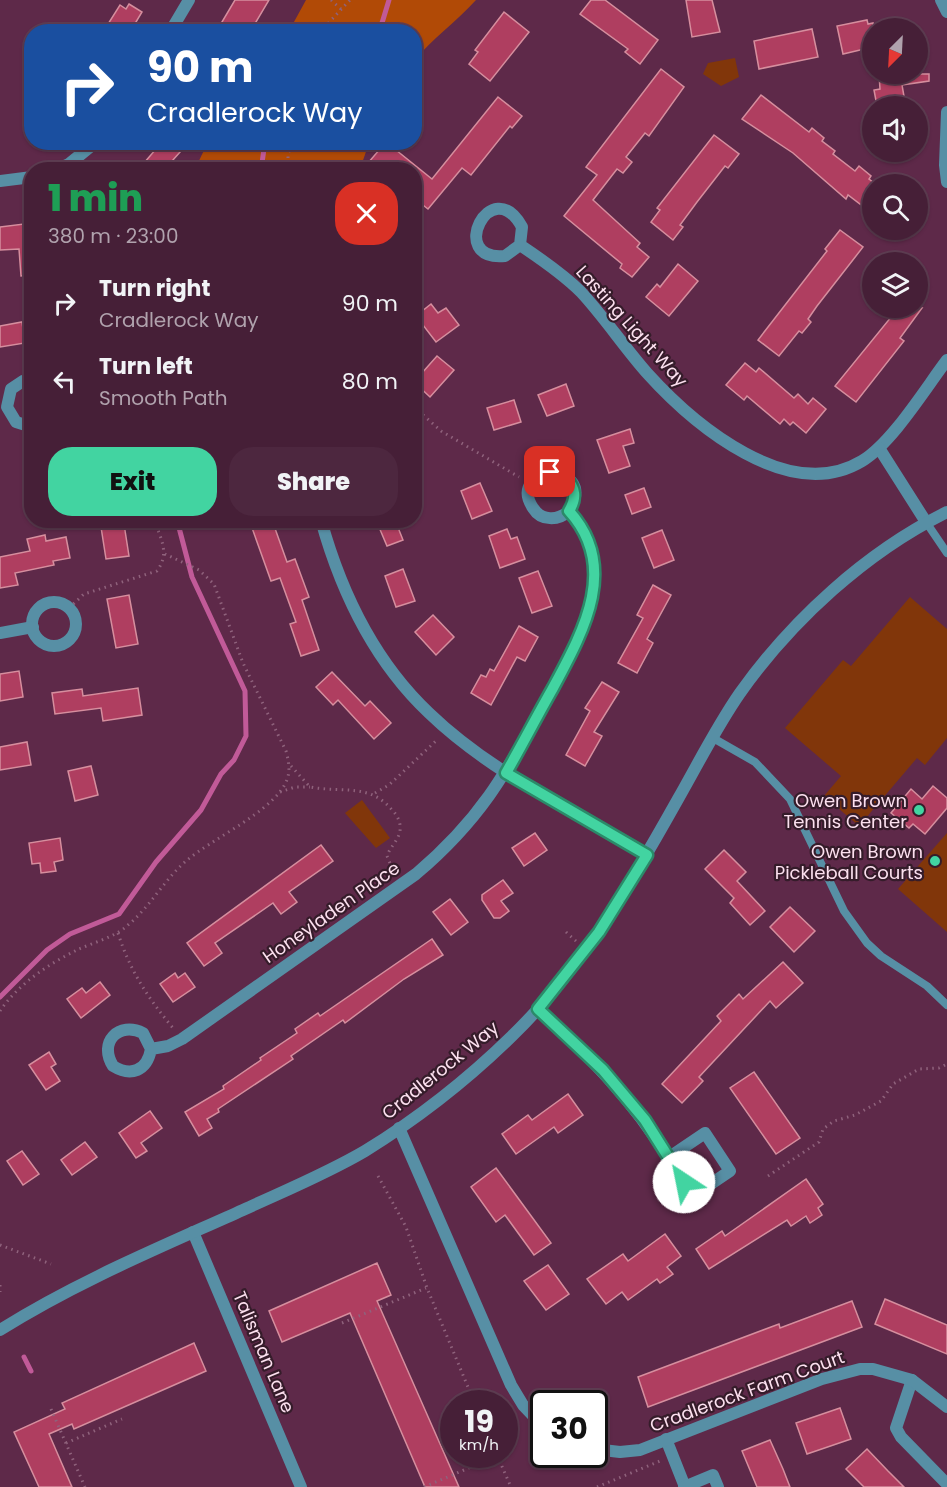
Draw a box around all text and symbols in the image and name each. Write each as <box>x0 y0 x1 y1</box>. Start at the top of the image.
north arrow <box>862 18 928 84</box>
map controls <box>862 18 928 318</box>
text: 90 m <box>147 38 254 97</box>
icon: right <box>48 48 126 126</box>
text: Cradlerock Way <box>147 94 362 131</box>
button: sound <box>862 96 928 162</box>
text: 1 min <box>48 173 143 224</box>
button: search <box>862 174 928 240</box>
button: close <box>335 182 398 245</box>
text: 380 m · 23:00 <box>48 222 178 250</box>
button: layers <box>862 252 928 318</box>
street label: Lasting Light Way <box>571 260 693 392</box>
text: Turn right <box>99 273 210 304</box>
icon: right <box>48 287 81 320</box>
text: 90 m <box>342 288 398 319</box>
text: Cradlerock Way <box>99 306 259 334</box>
text: Turn left <box>99 351 193 382</box>
icon: left <box>48 365 81 398</box>
text: 80 m <box>342 366 398 397</box>
text: Smooth Path <box>99 384 228 412</box>
pin <box>524 446 575 497</box>
button: Exit <box>48 447 217 516</box>
button: Share <box>229 447 398 516</box>
icon: arrive <box>533 455 566 488</box>
place label: Owen Brown Tennis Center <box>783 788 907 834</box>
marker: Owen Brown Tennis Center <box>912 803 926 817</box>
place label: Owen Brown Pickleball Courts <box>775 839 923 885</box>
marker: Owen Brown Pickleball Courts <box>928 854 942 868</box>
street label: Honeyladen Place <box>257 855 405 969</box>
street label: Cradlerock Way <box>376 1015 504 1125</box>
position arrow <box>652 1150 716 1214</box>
street label: Talisman Lane <box>227 1287 301 1417</box>
street label: Cradlerock Farm Court <box>646 1344 848 1438</box>
speed limit sign: 30 <box>530 1390 608 1468</box>
text: 19 <box>464 1400 494 1443</box>
text: km/h <box>459 1434 499 1455</box>

